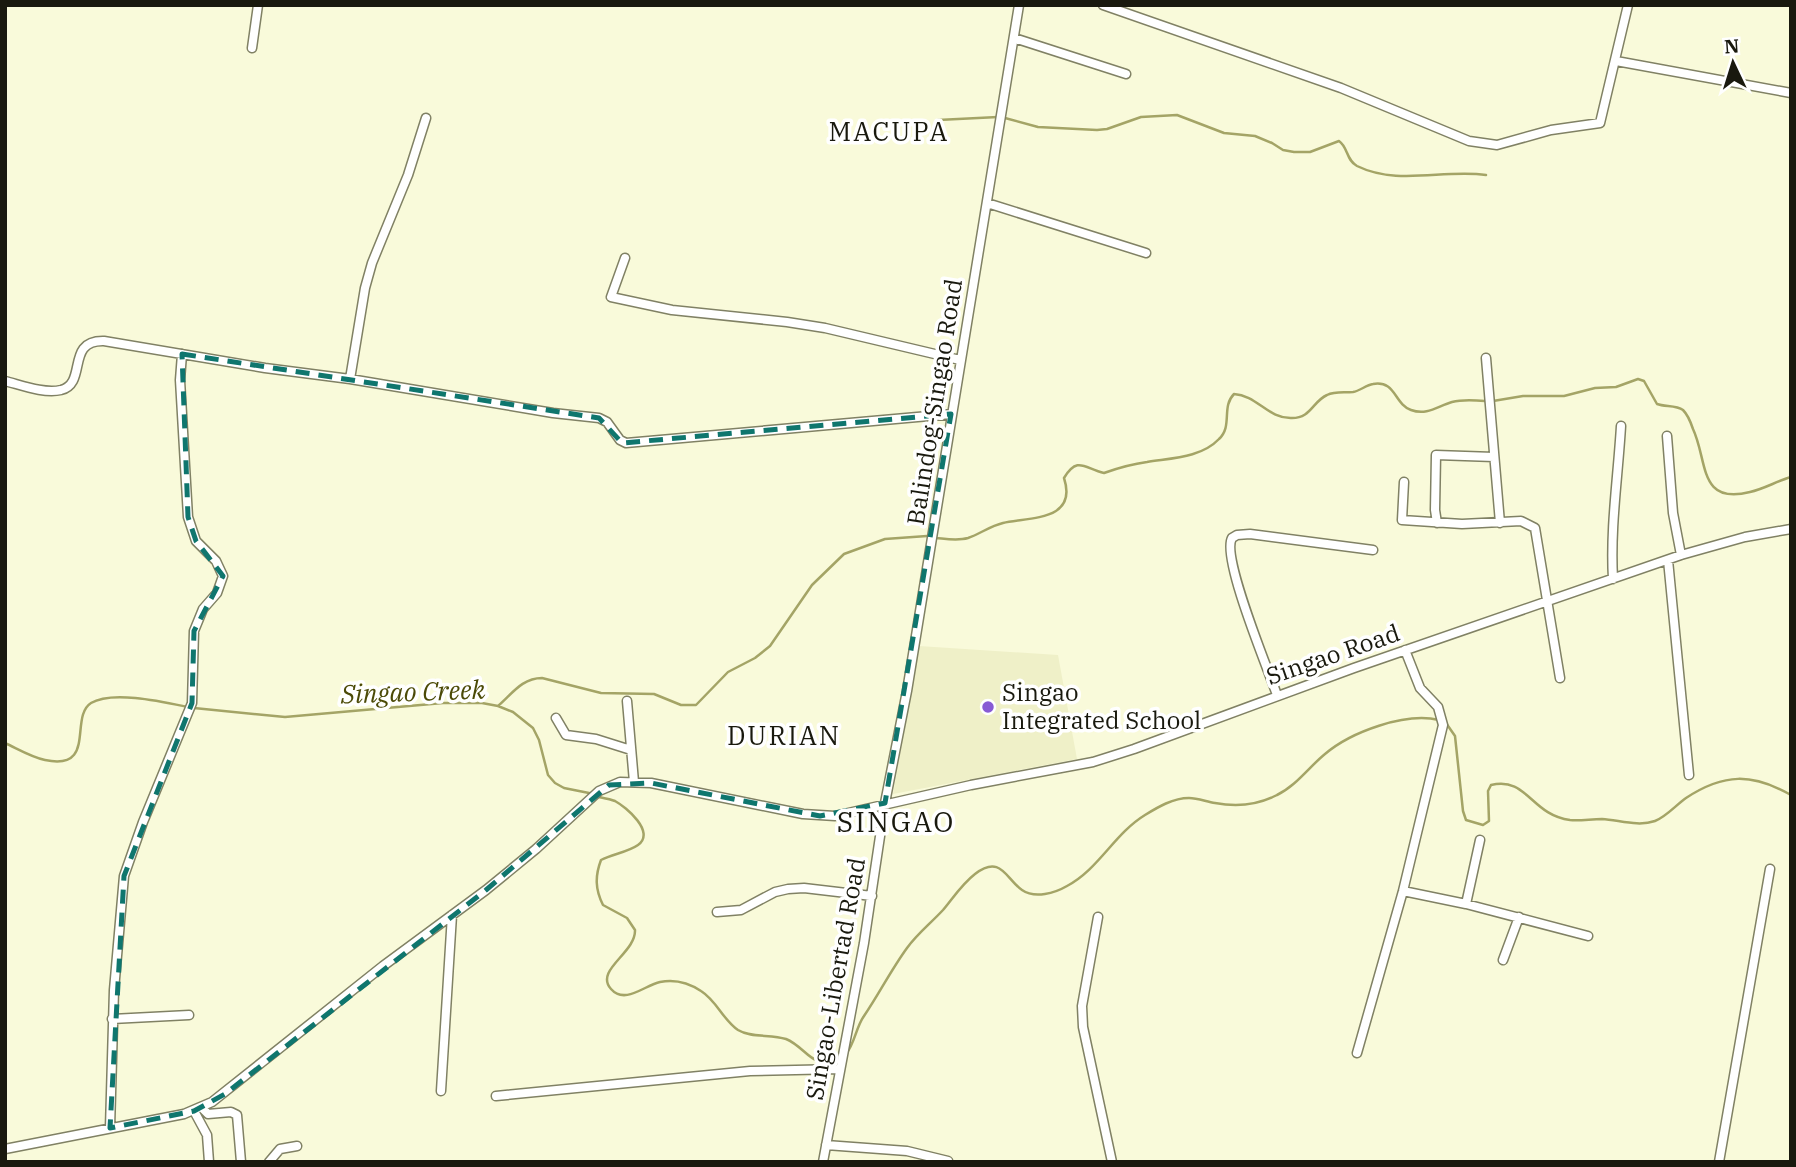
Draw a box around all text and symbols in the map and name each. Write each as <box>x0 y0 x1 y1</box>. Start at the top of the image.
north arrow <box>1698 28 1768 98</box>
text: N <box>1723 34 1740 59</box>
district label: MACUPA <box>829 114 949 148</box>
street label: Balindog-Singao Road <box>899 276 969 527</box>
street label: Singao Road <box>1262 616 1404 692</box>
water label: Singao Creek <box>339 671 486 711</box>
place label: Singao Integrated School <box>1002 676 1201 736</box>
marker: Singao Integrated School <box>980 699 996 715</box>
district label: DURIAN <box>727 718 841 752</box>
district label: SINGAO <box>837 803 955 840</box>
street label: Singao-Libertad Road <box>798 855 872 1103</box>

